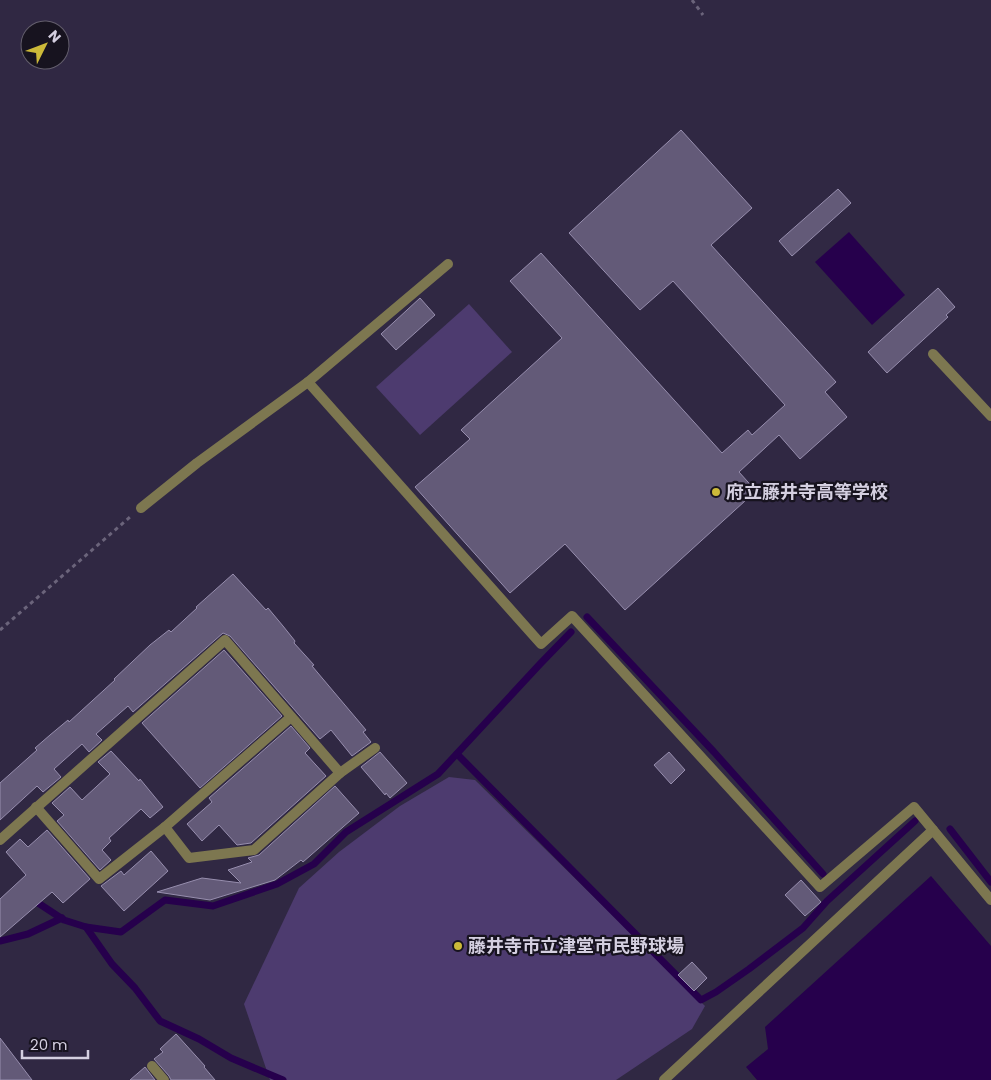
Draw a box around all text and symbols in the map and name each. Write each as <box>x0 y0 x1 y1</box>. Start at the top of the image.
north arrow <box>20 20 70 70</box>
text: N <box>44 26 66 47</box>
place label: 府立藤井寺高等学校 <box>726 479 888 504</box>
marker: 府立藤井寺高等学校 <box>710 486 722 498</box>
place label: 藤井寺市立津堂市民野球場 <box>468 933 684 958</box>
marker: 藤井寺市立津堂市民野球場 <box>452 940 464 952</box>
scale bar <box>22 1028 89 1060</box>
text: 20 m <box>30 1034 68 1055</box>

